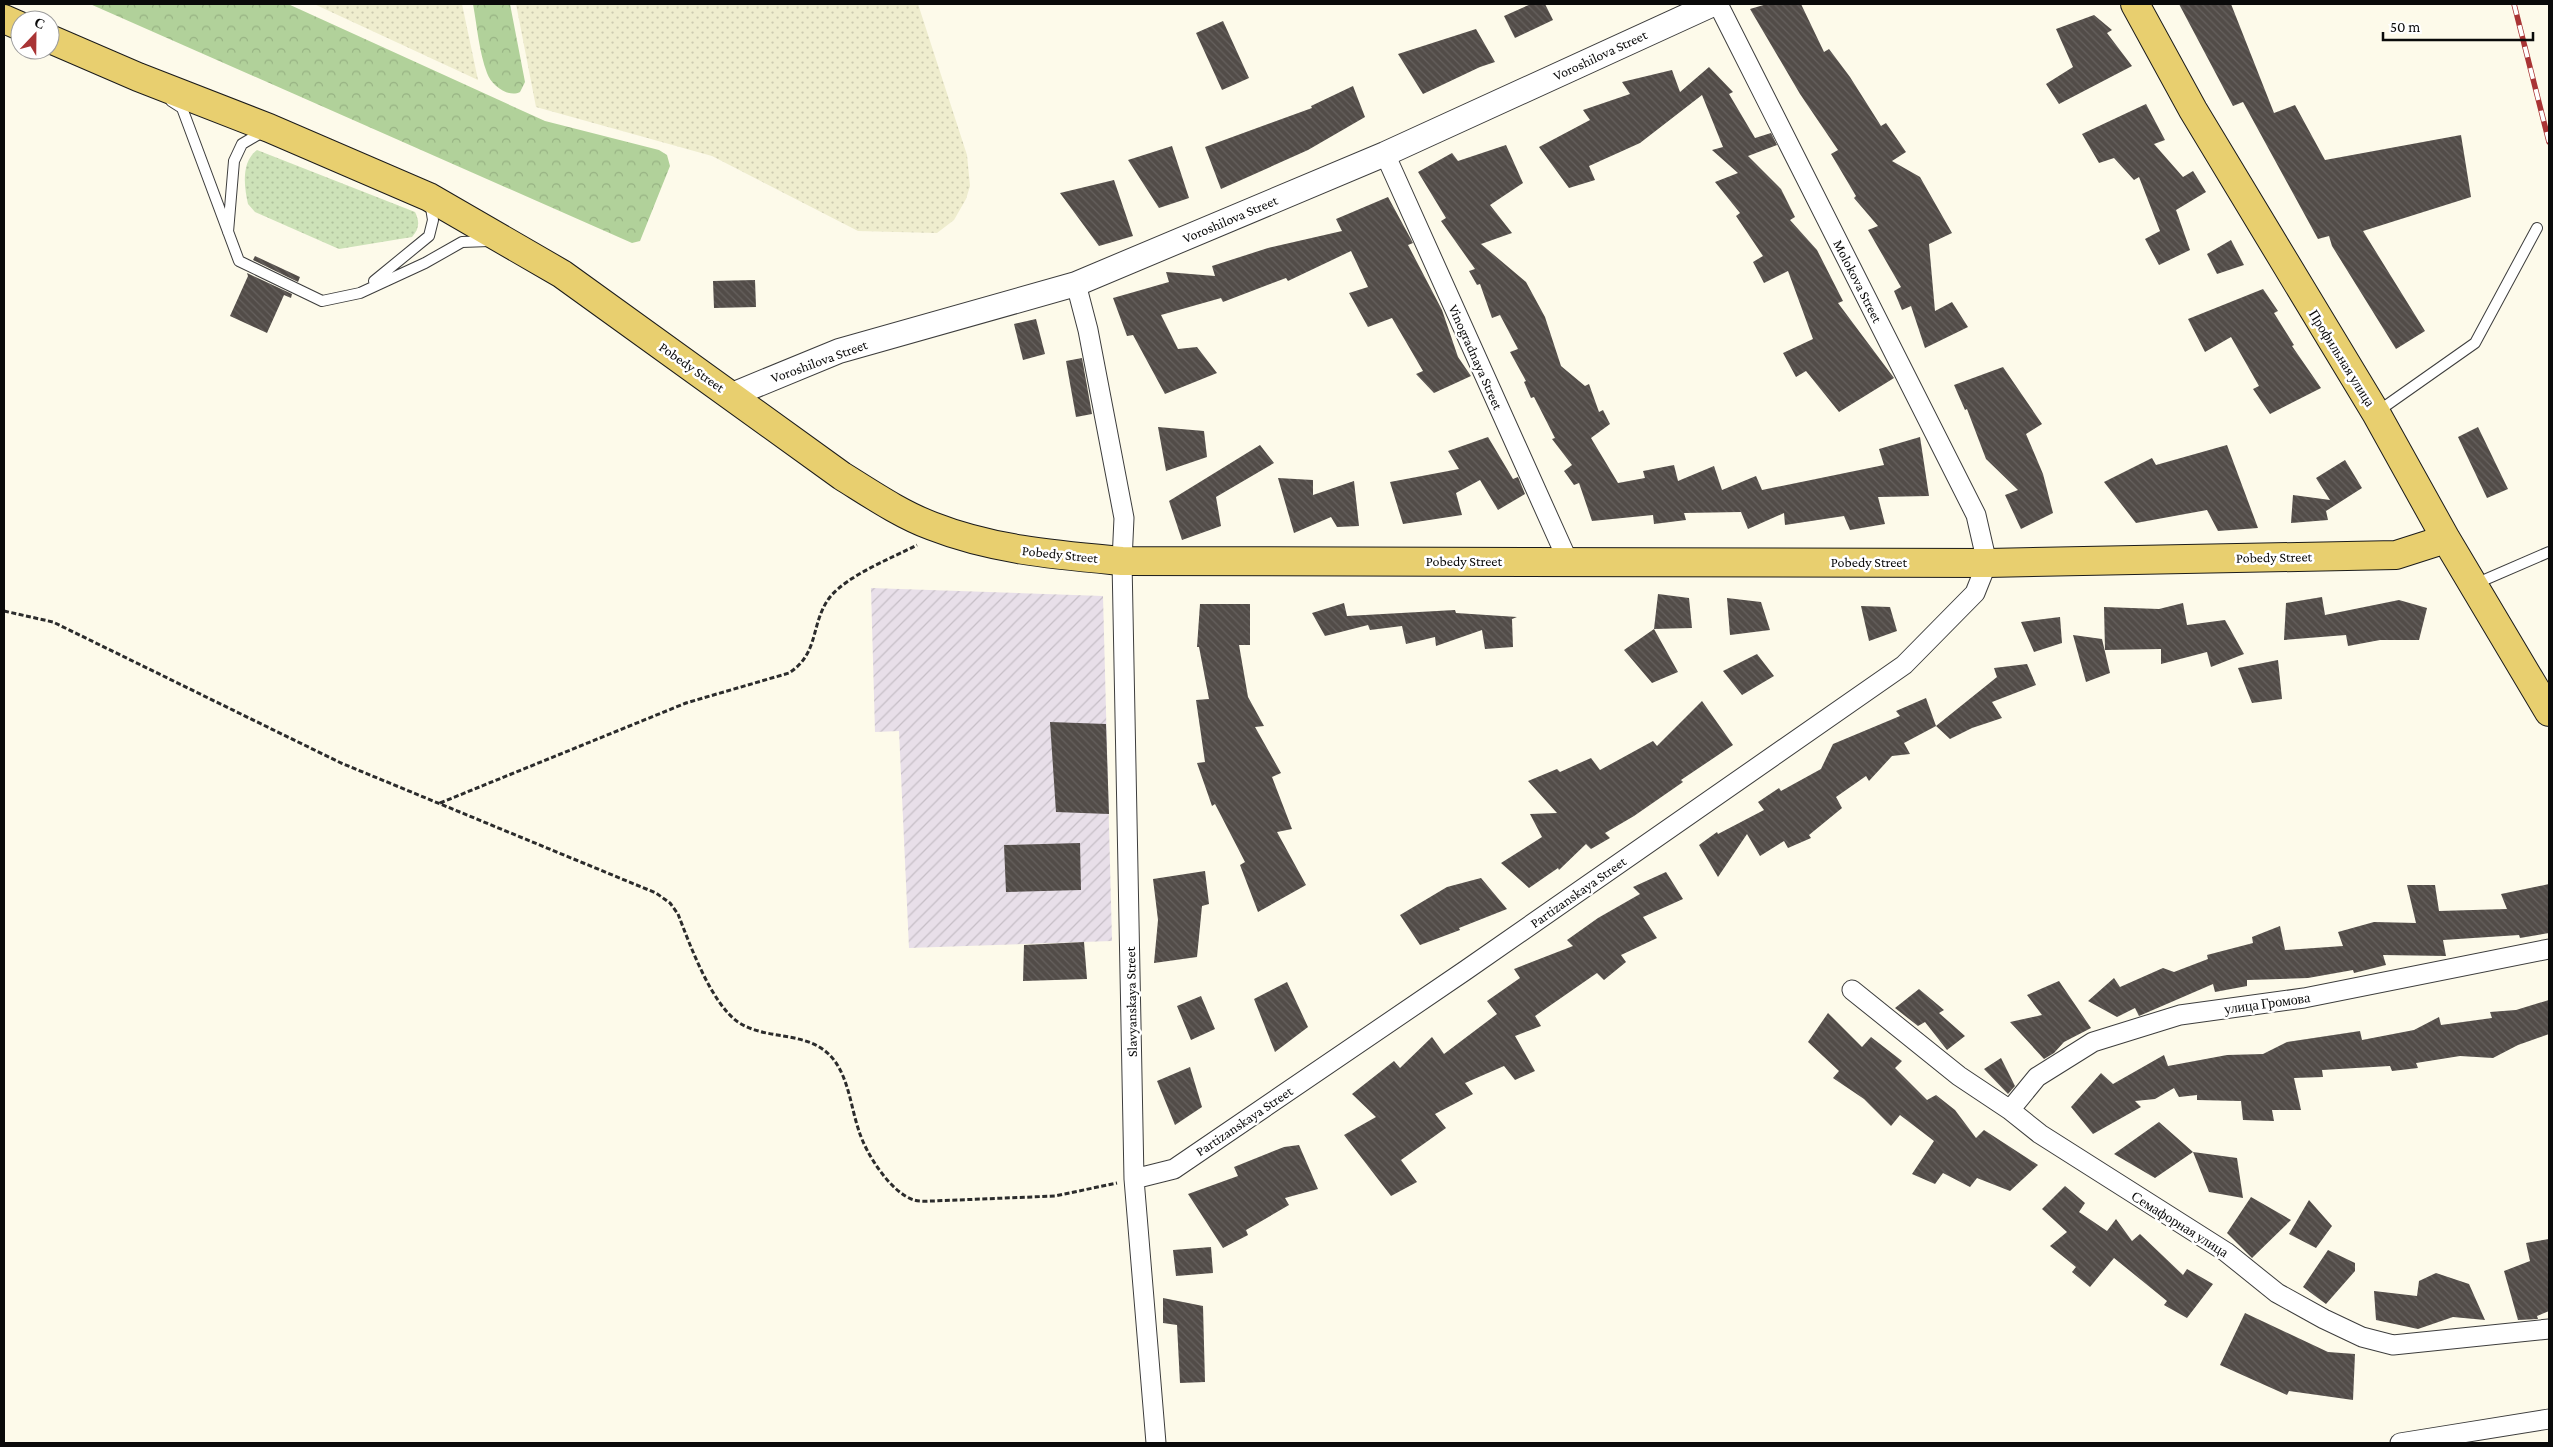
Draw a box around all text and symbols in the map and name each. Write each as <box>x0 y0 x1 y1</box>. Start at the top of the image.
north arrow <box>10 10 60 60</box>
scale bar <box>2383 10 2533 42</box>
text: С <box>32 14 48 32</box>
text: 50 m <box>2390 19 2420 35</box>
street label: Voroshilova Street <box>1551 26 1650 84</box>
street label: Voroshilova Street <box>1180 192 1280 246</box>
street label: Molokova Street <box>1830 237 1886 325</box>
street label: Vinogradnaya Street <box>1446 302 1507 412</box>
street label: Профильная улица <box>2306 307 2379 410</box>
street label: Voroshilova Street <box>769 336 870 386</box>
street label: Pobedy Street <box>656 339 728 396</box>
street label: Pobedy Street <box>1021 542 1099 566</box>
street label: Pobedy Street <box>2236 548 2313 566</box>
street label: Pobedy Street <box>1426 553 1503 569</box>
street label: Pobedy Street <box>1831 554 1908 570</box>
street label: Partizanskaya Street <box>1527 853 1629 931</box>
street label: Slavyanskaya Street <box>1122 946 1140 1057</box>
street label: улица Громова <box>2223 989 2312 1017</box>
street label: Partizanskaya Street <box>1193 1082 1296 1159</box>
street label: Семафорная улица <box>2129 1188 2232 1261</box>

